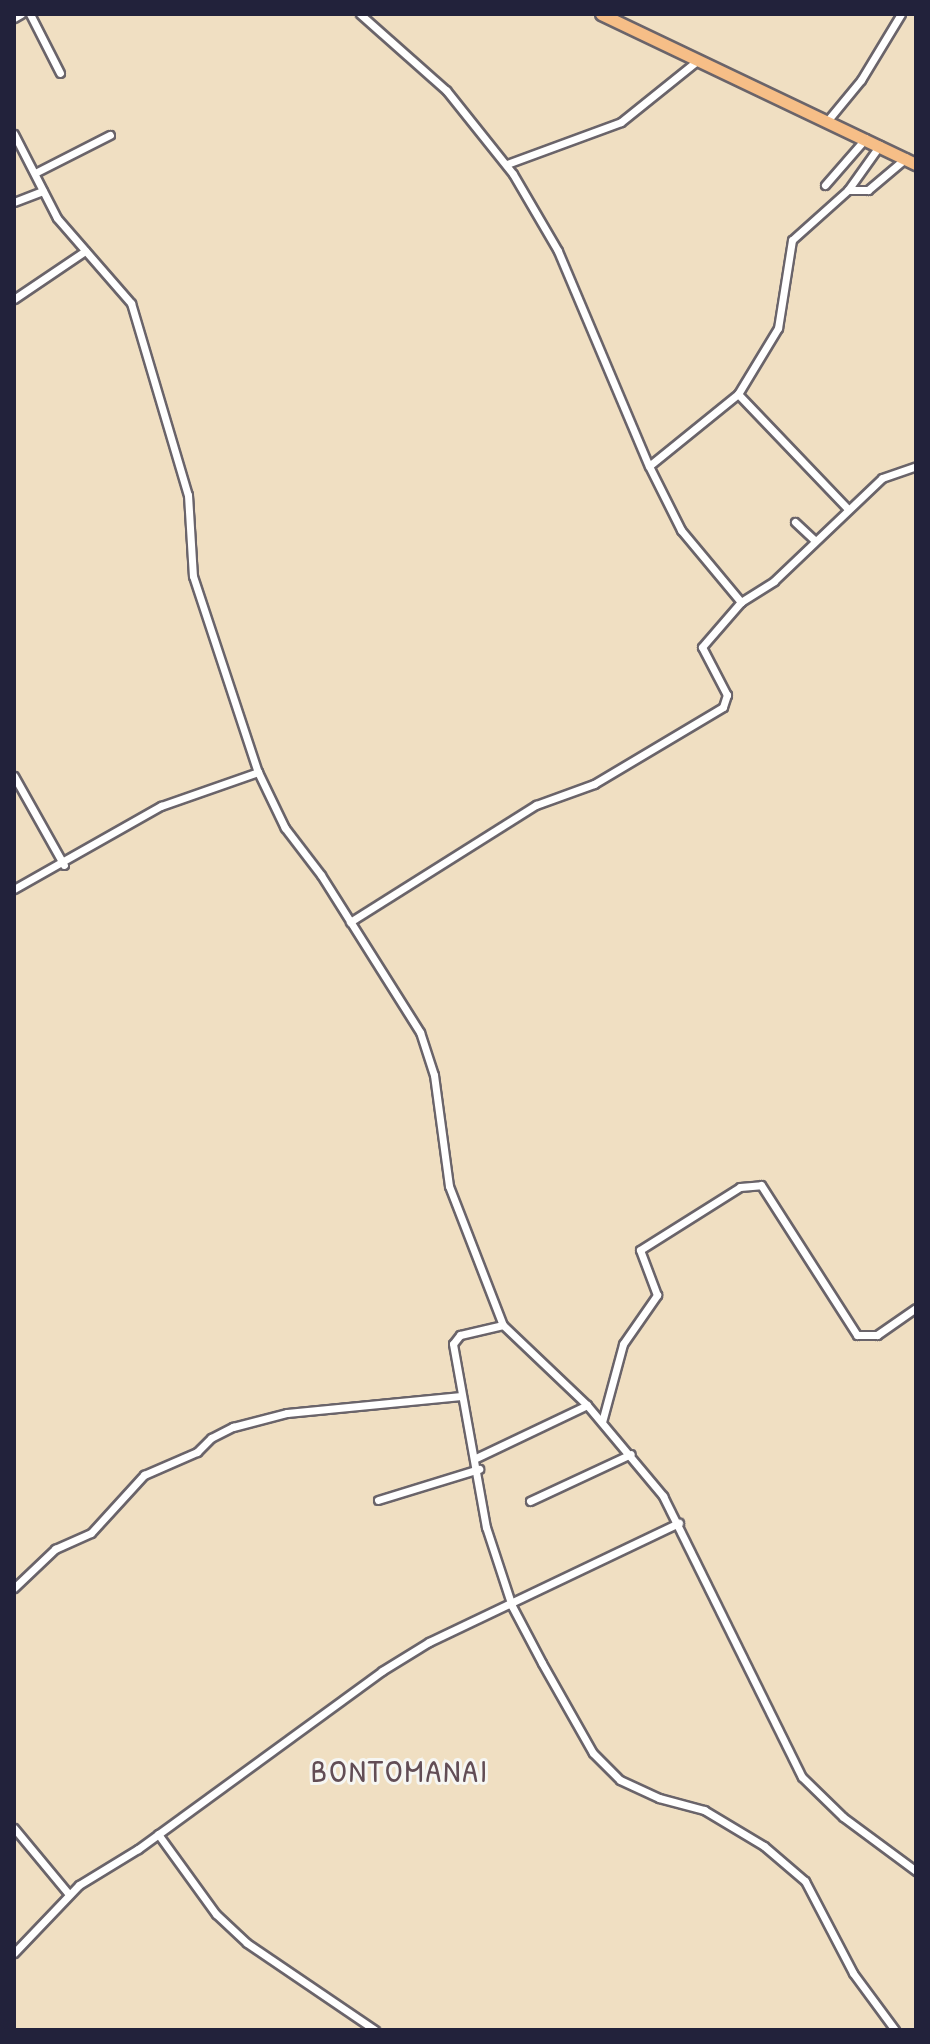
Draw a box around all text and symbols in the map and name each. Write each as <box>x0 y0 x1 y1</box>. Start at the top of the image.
district label: BONTOMANAI <box>311 1752 489 1790</box>

